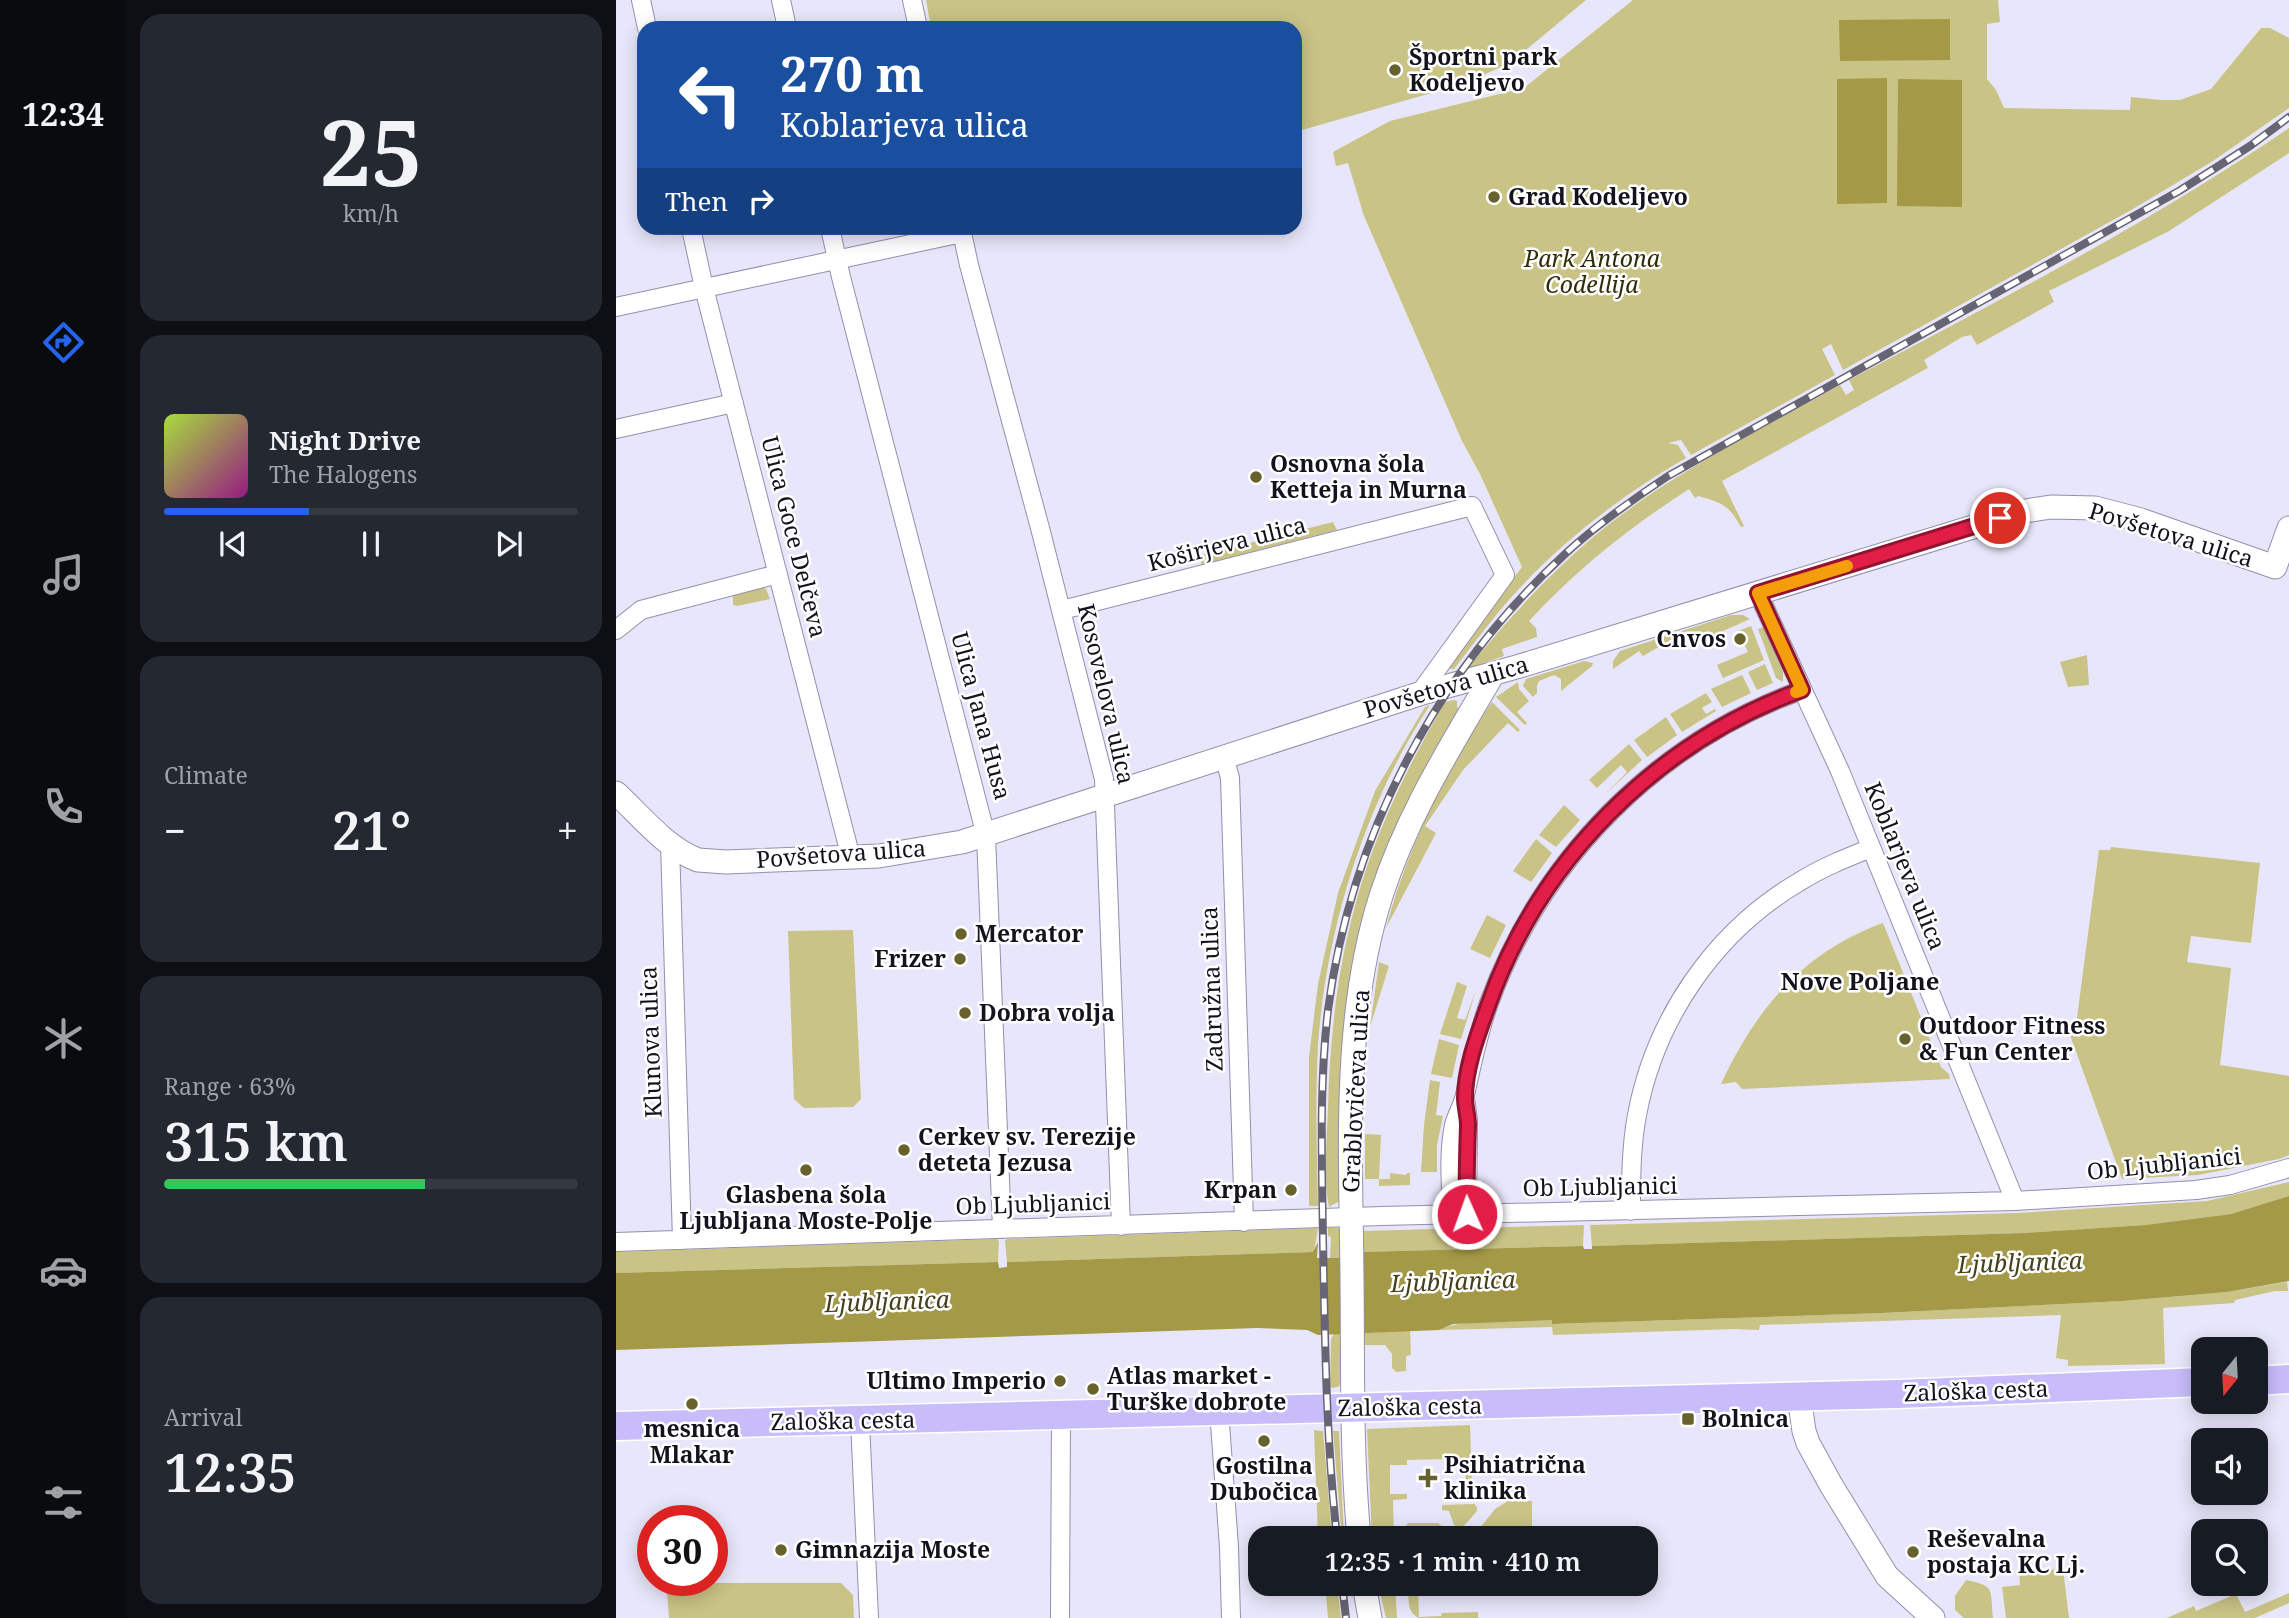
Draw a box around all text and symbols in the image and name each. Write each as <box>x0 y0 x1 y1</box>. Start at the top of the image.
text: 270 m <box>780 40 924 106</box>
place label: Športni park Kodeljevo <box>1409 40 1558 98</box>
icon: left <box>665 49 756 140</box>
marker: Športni park Kodeljevo <box>1387 62 1403 78</box>
text: 25 <box>320 89 422 213</box>
text: 12:34 <box>22 92 104 135</box>
text: Koblarjeva ulica <box>780 103 1029 146</box>
place label: Grad Kodeljevo <box>1508 180 1688 212</box>
icon: right <box>742 182 780 220</box>
text: Then <box>665 183 728 219</box>
marker: Grad Kodeljevo <box>1486 189 1502 205</box>
text: km/h <box>343 197 399 229</box>
park label: Park Antona Codellija <box>1523 242 1661 300</box>
icon: directions <box>39 318 88 367</box>
text: Night Drive <box>269 422 421 458</box>
street label: Ulica Goce Delčeva <box>754 433 835 641</box>
place label: Osnovna šola Ketteja in Murna <box>1270 447 1467 505</box>
text: The Halogens <box>269 458 417 490</box>
marker: Osnovna šola Ketteja in Murna <box>1248 469 1264 485</box>
pin <box>1970 488 2030 548</box>
street label: Povšetova ulica <box>2085 494 2257 574</box>
icon: arrive <box>1981 499 2019 537</box>
street label: Koširjeva ulica <box>1144 508 1309 578</box>
icon: previous <box>214 525 252 563</box>
icon: pause <box>352 525 390 563</box>
icon: next <box>490 525 528 563</box>
icon: music <box>39 550 88 599</box>
street label: Kosovelova ulica <box>1071 600 1143 787</box>
place label: Cnvos <box>1656 622 1726 654</box>
street label: Ulica Jana Husa <box>944 628 1020 803</box>
marker: Cnvos <box>1732 631 1748 647</box>
street label: Povšetova ulica <box>1360 647 1532 725</box>
text: Climate <box>164 759 248 791</box>
street label: Koblarjeva ulica <box>1858 777 1954 954</box>
icon: phone <box>39 782 88 831</box>
text: 21° <box>332 794 411 865</box>
text: − <box>164 804 186 856</box>
text: + <box>557 804 578 856</box>
street label: Povšetova ulica <box>755 831 927 875</box>
street label: Zadružna ulica <box>1192 906 1230 1072</box>
place label: Mercator <box>975 917 1083 949</box>
marker: Mercator <box>953 926 969 942</box>
place label: Frizer <box>874 942 946 974</box>
marker: Frizer <box>952 951 968 967</box>
district label: Nove Poljane <box>1780 964 1940 997</box>
street label: Klunova ulica <box>631 966 669 1118</box>
street label: Grablovičeva ulica <box>1334 988 1376 1194</box>
place label: Dobra volja <box>979 996 1115 1028</box>
marker: Dobra volja <box>957 1005 973 1021</box>
place label: Outdoor Fitness & Fun Center <box>1919 1009 2105 1067</box>
icon: climate <box>39 1014 88 1063</box>
marker: Outdoor Fitness & Fun Center <box>1897 1031 1913 1047</box>
text: Range · 63% <box>164 1070 296 1102</box>
text: 315 km <box>164 1105 348 1176</box>
place label: Cerkev sv. Terezije deteta Jezusa <box>918 1120 1136 1178</box>
street label: Ob Ljubljanici <box>2085 1139 2243 1187</box>
marker: Cerkev sv. Terezije deteta Jezusa <box>896 1142 912 1158</box>
marker: Glasbena šola Ljubljana Moste-Polje <box>798 1162 814 1178</box>
street label: Ob Ljubljanici <box>1522 1169 1678 1203</box>
place label: Krpan <box>1204 1173 1277 1205</box>
position arrow <box>1430 1177 1504 1251</box>
place label: Glasbena šola Ljubljana Moste-Polje <box>680 1178 932 1236</box>
marker: Krpan <box>1283 1182 1299 1198</box>
street label: Ob Ljubljanici <box>955 1184 1112 1222</box>
water label: Ljubljanica <box>1956 1243 2083 1280</box>
icon: car <box>39 1246 88 1295</box>
water label: Ljubljanica <box>1389 1262 1516 1299</box>
water label: Ljubljanica <box>823 1282 950 1319</box>
north arrow <box>2191 1337 2268 1414</box>
map controls <box>2191 1337 2268 1596</box>
place label: Atlas market - Turške dobrote <box>1107 1359 1286 1417</box>
place label: Ultimo Imperio <box>866 1364 1046 1396</box>
street label: Zaloška cesta <box>1903 1371 2049 1409</box>
marker: Ultimo Imperio <box>1052 1373 1068 1389</box>
marker: Atlas market - Turške dobrote <box>1085 1381 1101 1397</box>
street label: Zaloška cesta <box>1337 1389 1483 1423</box>
marker: mesnica Mlakar <box>684 1396 700 1412</box>
text: Arrival <box>164 1401 243 1433</box>
place label: Bolnica <box>1702 1402 1789 1434</box>
street label: Zaloška cesta <box>770 1403 916 1437</box>
marker: Bolnica <box>1680 1411 1696 1427</box>
place label: mesnica Mlakar <box>644 1412 740 1470</box>
button: sound <box>2191 1428 2268 1505</box>
marker: Gostilna Dubočica <box>1256 1433 1272 1449</box>
text: 12:35 <box>164 1436 297 1507</box>
place label: Psihiatrična klinika <box>1444 1448 1586 1506</box>
place label: Gostilna Dubočica <box>1210 1449 1318 1507</box>
marker: Psihiatrična klinika <box>1418 1468 1438 1488</box>
icon: filters <box>39 1478 88 1527</box>
speed limit sign: 30 <box>637 1505 728 1596</box>
button: search <box>2191 1519 2268 1596</box>
place label: Reševalna postaja KC Lj. <box>1927 1522 2085 1580</box>
place label: Gimnazija Moste <box>795 1533 990 1565</box>
marker: Gimnazija Moste <box>773 1542 789 1558</box>
text: 12:35 · 1 min · 410 m <box>1325 1543 1581 1579</box>
marker: Reševalna postaja KC Lj. <box>1905 1544 1921 1560</box>

